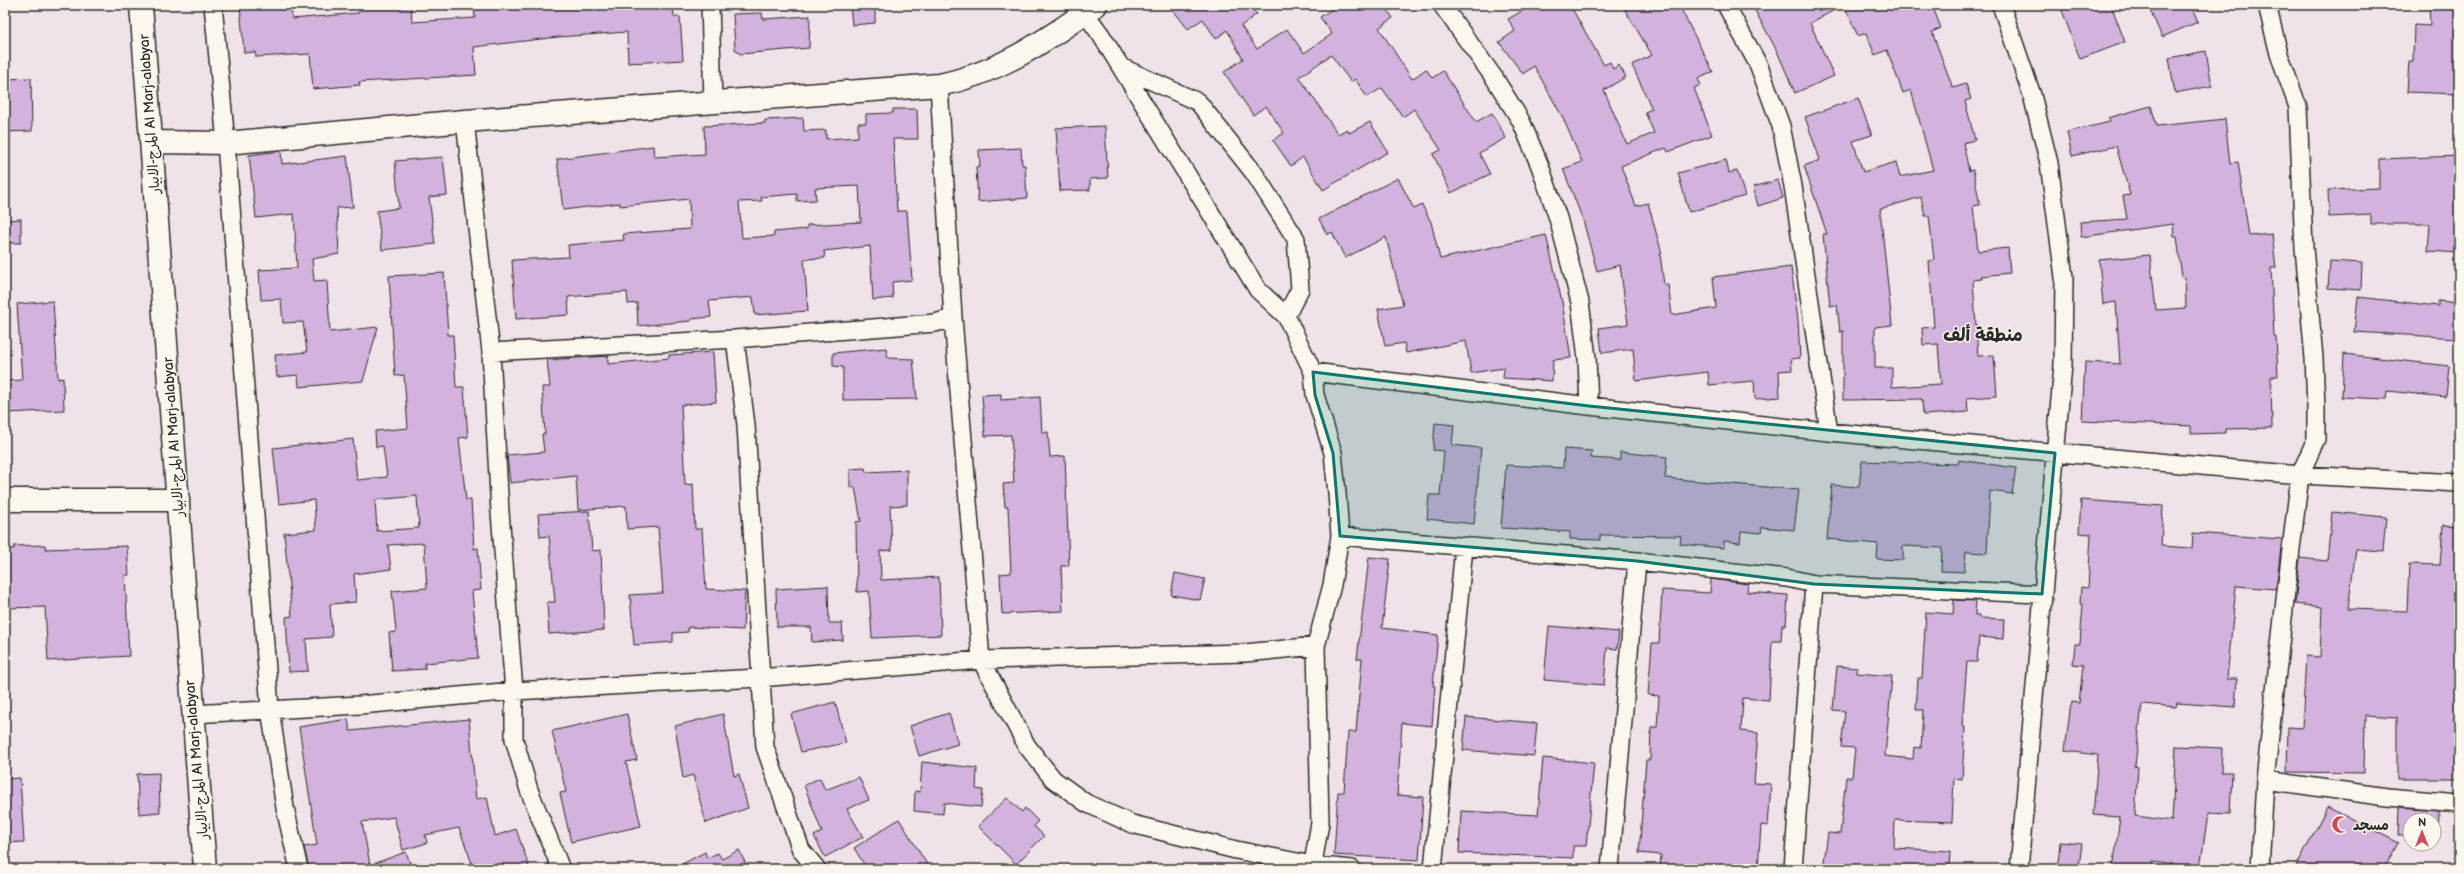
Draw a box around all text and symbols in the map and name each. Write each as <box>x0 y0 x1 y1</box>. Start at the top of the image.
street label: المرج-الابيار Al Marj-alabyar <box>135 33 165 195</box>
district label: منطقة ألف <box>1943 324 2023 346</box>
street label: المرج-الابيار Al Marj-alabyar <box>159 356 189 518</box>
street label: المرج-الابيار Al Marj-alabyar <box>181 679 213 841</box>
north arrow <box>2402 812 2442 852</box>
mosque icon: مسجد <box>2330 815 2350 835</box>
text: N <box>2418 816 2426 829</box>
place label: مسجد <box>2353 817 2389 834</box>

